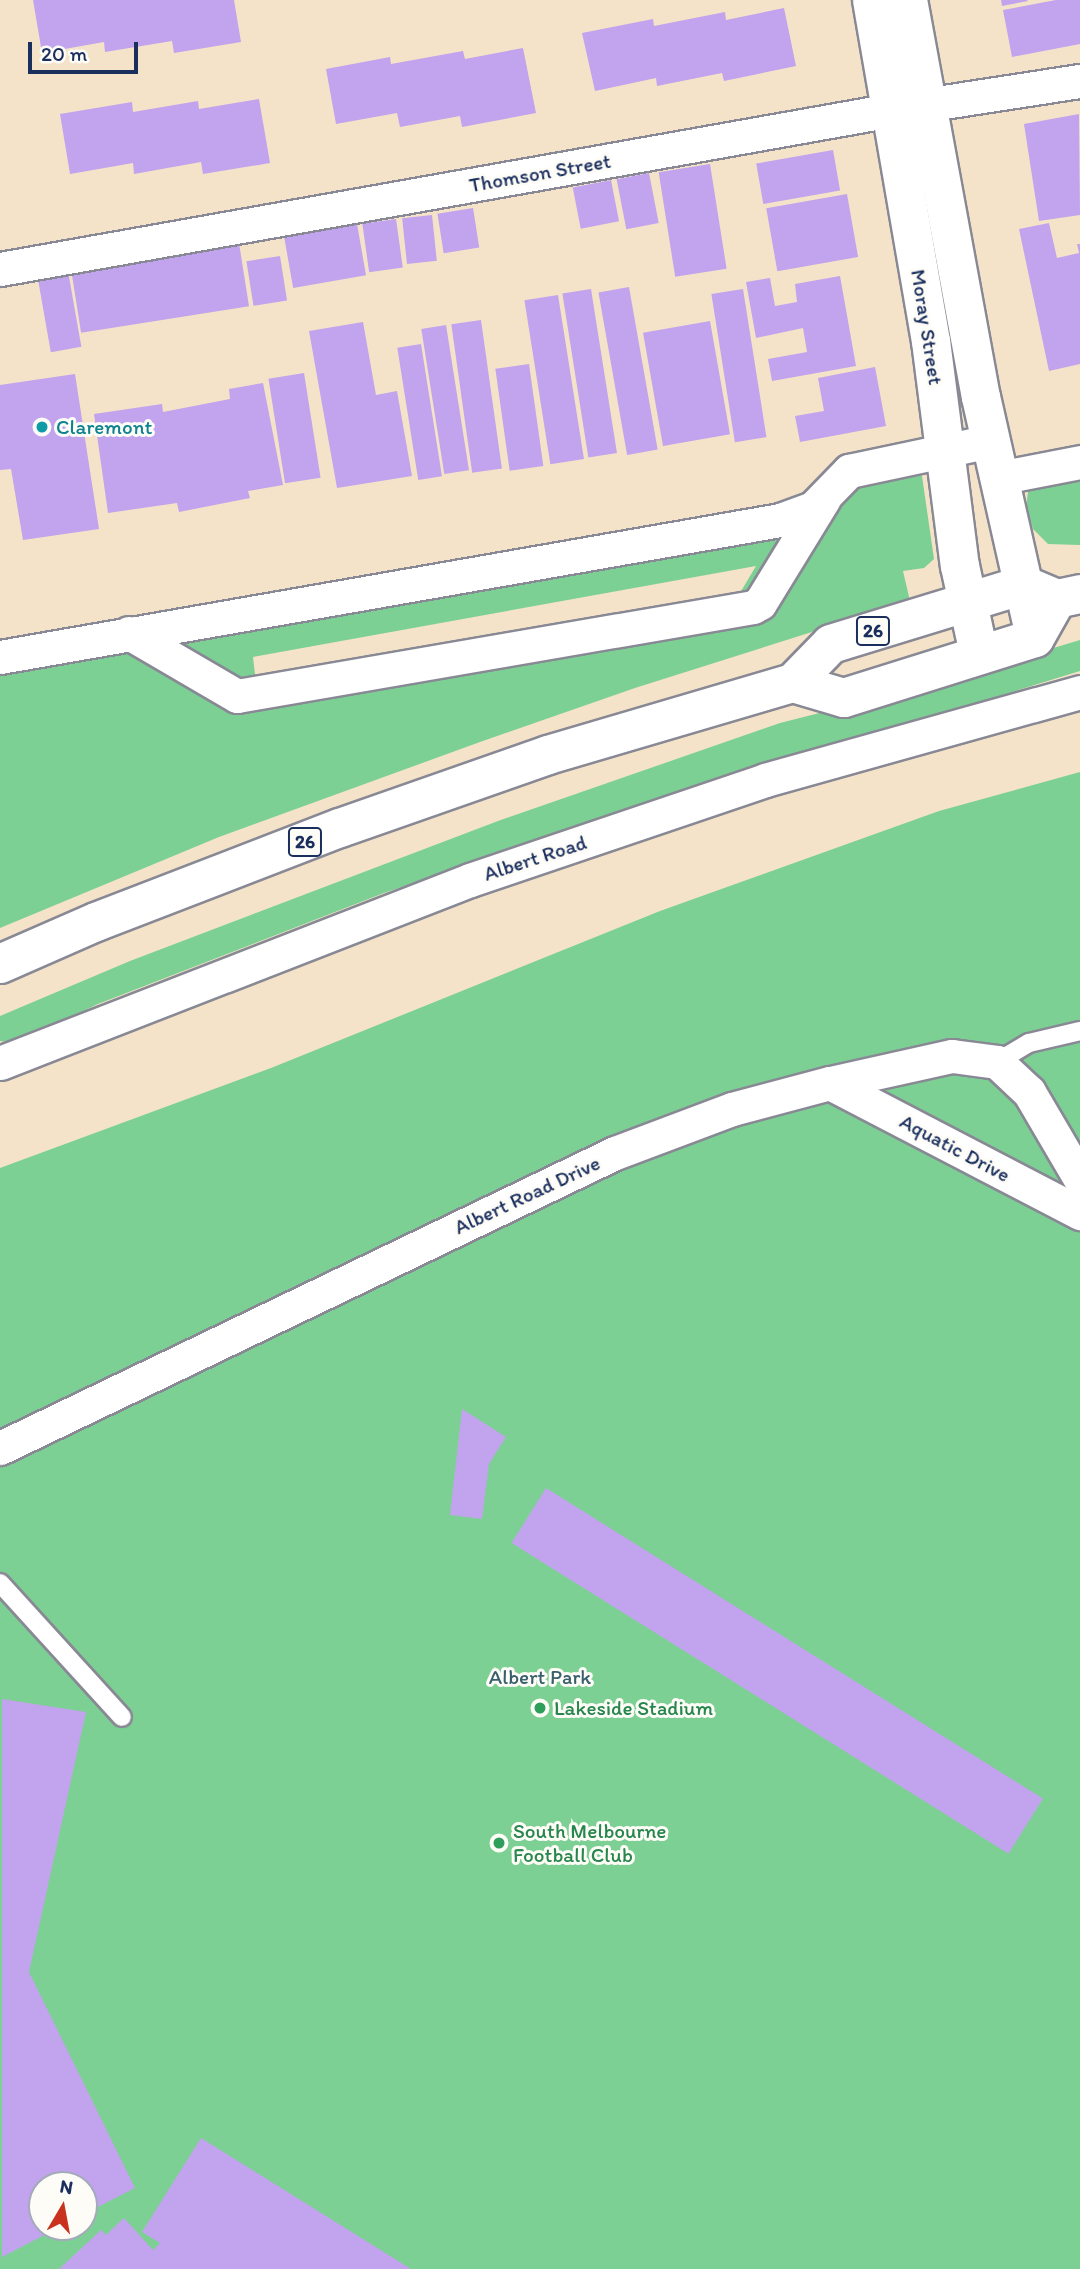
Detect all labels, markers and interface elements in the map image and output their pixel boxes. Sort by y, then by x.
scale bar [32,28,142,72]
text: 20 m [41,41,87,66]
street label: Thomson Street [467,148,613,198]
street label: Moray Street [905,268,949,386]
place label: Claremont [56,414,152,440]
marker: Claremont [34,419,50,435]
road number: 26 [856,616,890,646]
road number: 26 [288,827,322,858]
street label: Albert Road [480,830,590,886]
street label: Aquatic Drive [896,1108,1014,1188]
street label: Albert Road Drive [450,1150,604,1240]
park label: Albert Park [489,1664,591,1690]
place label: Lakeside Stadium [554,1695,714,1721]
marker: Lakeside Stadium [532,1700,548,1716]
place label: South Melbourne Football Club [513,1818,666,1868]
marker: South Melbourne Football Club [491,1835,507,1851]
north arrow [28,2171,98,2241]
text: N [58,2174,75,2199]

